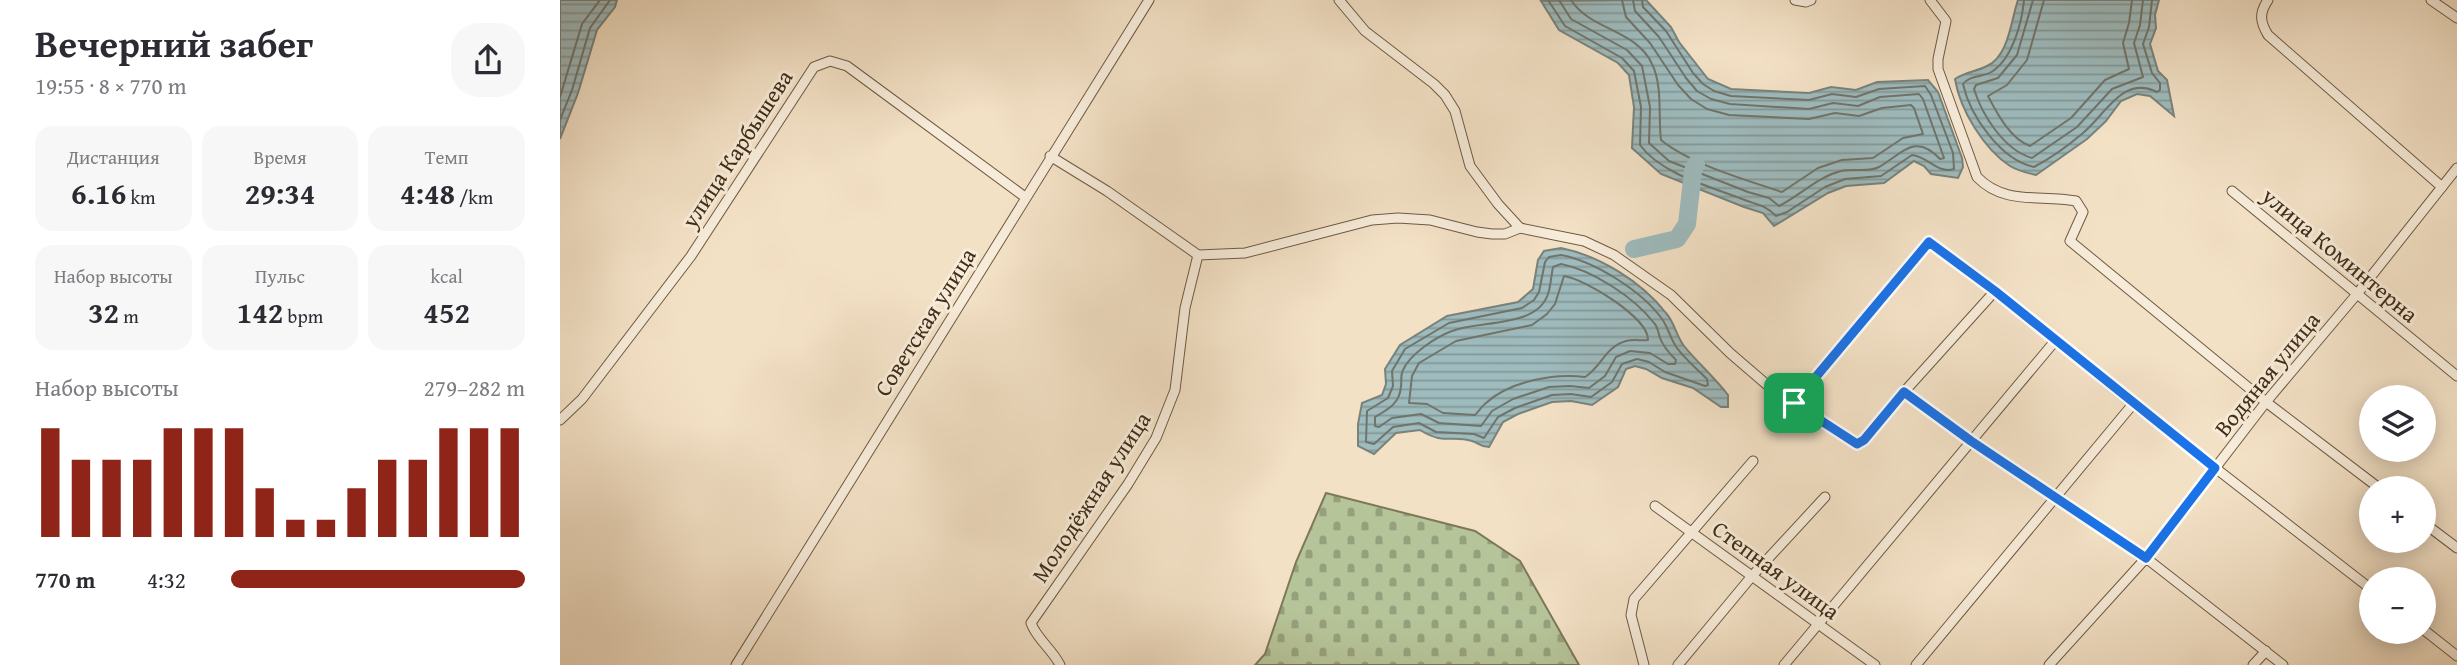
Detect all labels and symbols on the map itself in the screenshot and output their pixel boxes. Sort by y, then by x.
street label: улица Карбышева [672,63,800,235]
street label: улица Коминтерна [2254,179,2426,330]
street label: Советская улица [866,241,983,402]
street label: Водяная улица [2206,304,2327,443]
pin [1764,373,1824,433]
street label: Молодёжная улица [1023,405,1158,589]
street label: Степная улица [1706,512,1847,627]

